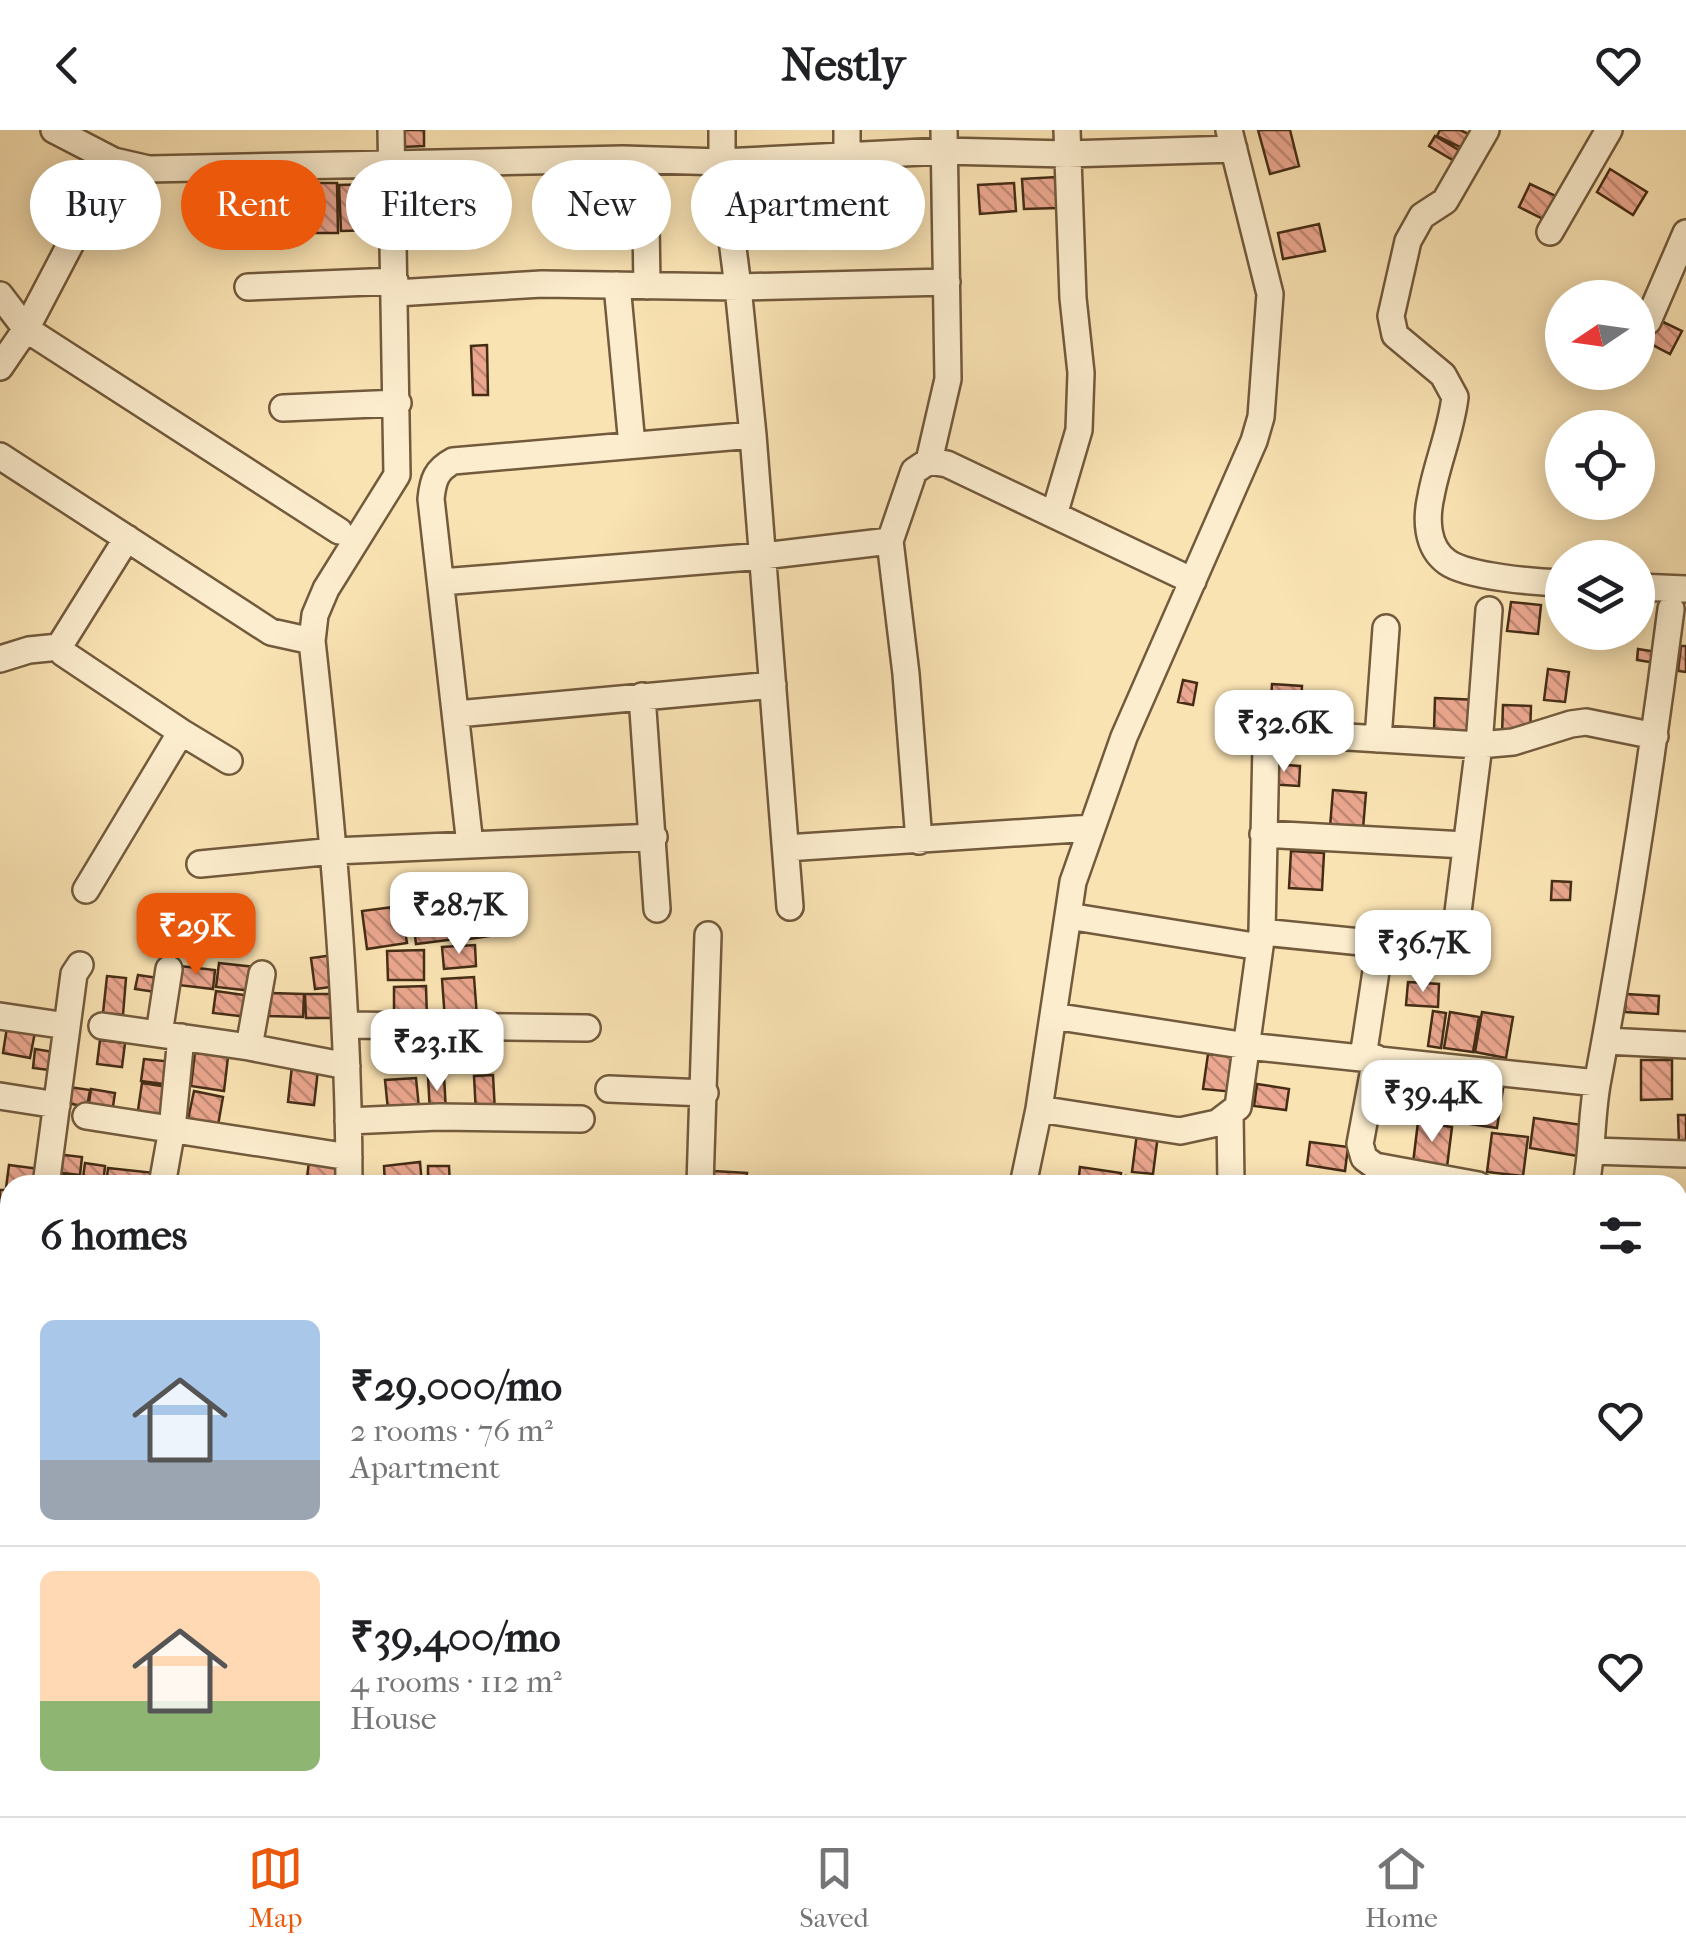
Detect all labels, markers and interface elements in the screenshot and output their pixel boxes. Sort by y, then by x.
icon: back [40,38,95,93]
icon: heart [1591,38,1646,93]
text: Nestly [781,39,905,92]
chip: Buy [30,160,161,250]
chip: Rent [181,160,326,250]
chip: Filters [346,160,512,250]
chip: New [532,160,671,250]
chip: Apartment [691,160,925,250]
north arrow [1545,280,1655,390]
map controls [1545,280,1655,650]
button: locate [1545,410,1655,520]
button: layers [1545,540,1655,650]
pin: ₹32.6K [1203,690,1365,775]
text: ₹32.6K [1237,704,1331,741]
pin: ₹28.7K [378,872,540,957]
text: ₹28.7K [412,886,506,923]
pin: ₹29K [137,893,255,978]
text: ₹29K [159,907,233,944]
pin: ₹36.7K [1342,910,1504,995]
text: ₹36.7K [1377,924,1469,961]
pin: ₹23.1K [356,1009,518,1094]
text: ₹23.1K [393,1023,481,1060]
pin: ₹39.4K [1351,1060,1513,1145]
text: ₹39.4K [1383,1074,1481,1111]
icon: filters [1593,1208,1648,1263]
text: 6 homes [40,1211,187,1260]
icon: home [120,1360,240,1480]
text: ₹29,000/mo [350,1362,562,1411]
icon: heart [1593,1393,1648,1448]
text: 2 rooms · 76 m² [350,1412,553,1449]
text: Apartment [350,1449,500,1486]
icon: home [120,1611,240,1731]
text: ₹39,400/mo [350,1613,561,1662]
icon: heart [1593,1644,1648,1699]
text: 4 rooms · 112 m² [350,1663,562,1700]
text: House [350,1700,437,1737]
tab: Map [248,1841,303,1934]
tab: Saved [799,1841,869,1934]
tab: Home [1365,1841,1438,1934]

